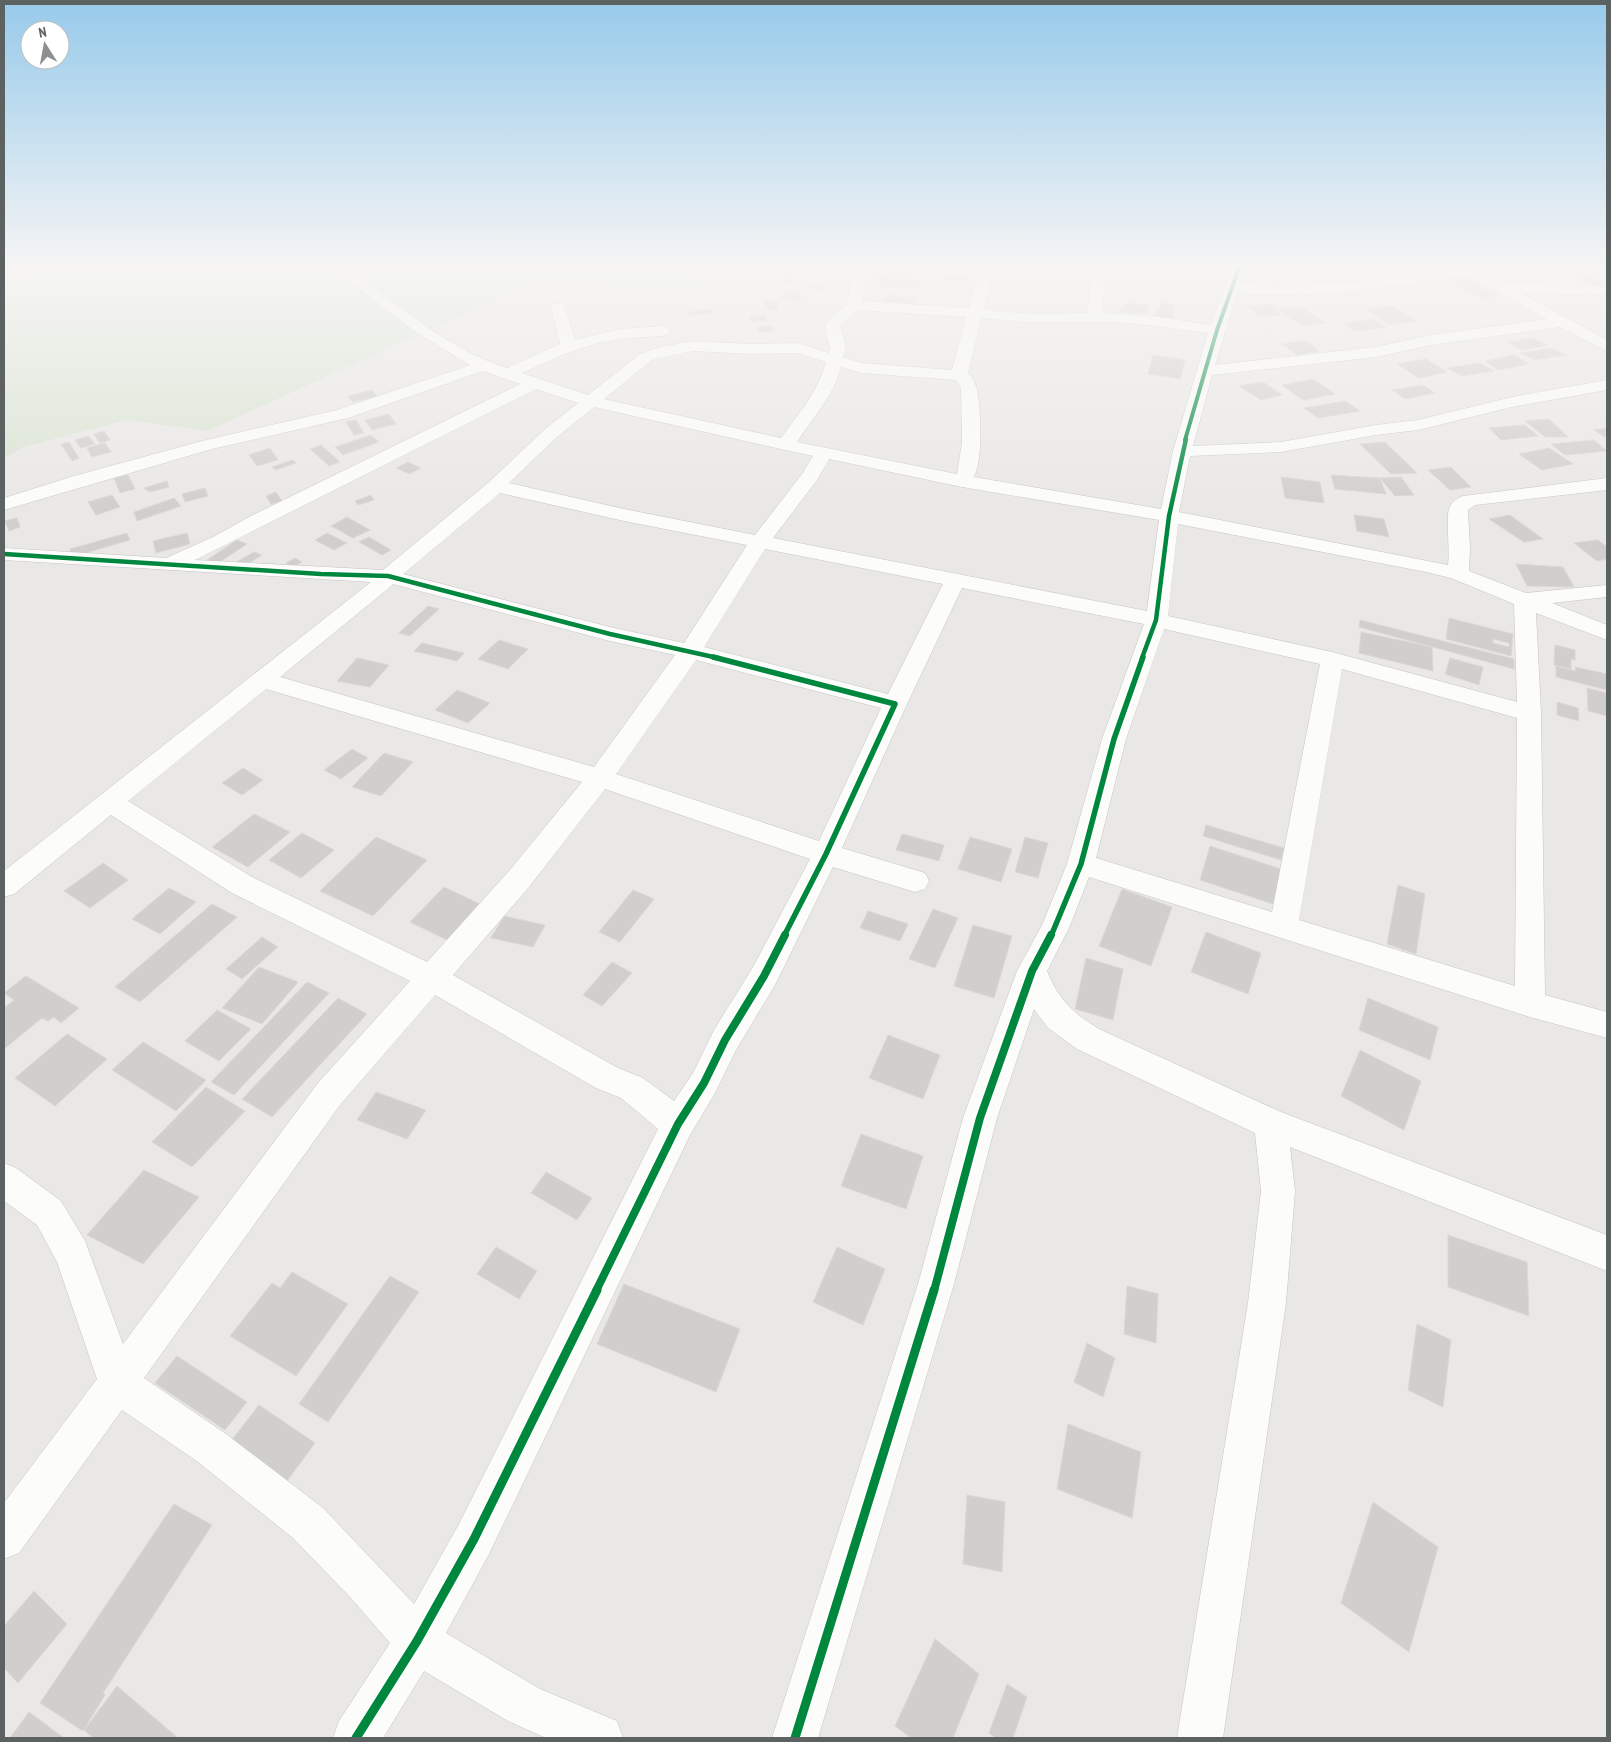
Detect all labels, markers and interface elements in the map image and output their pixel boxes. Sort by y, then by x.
north arrow [20,20,70,70]
text: N [37,23,48,42]

